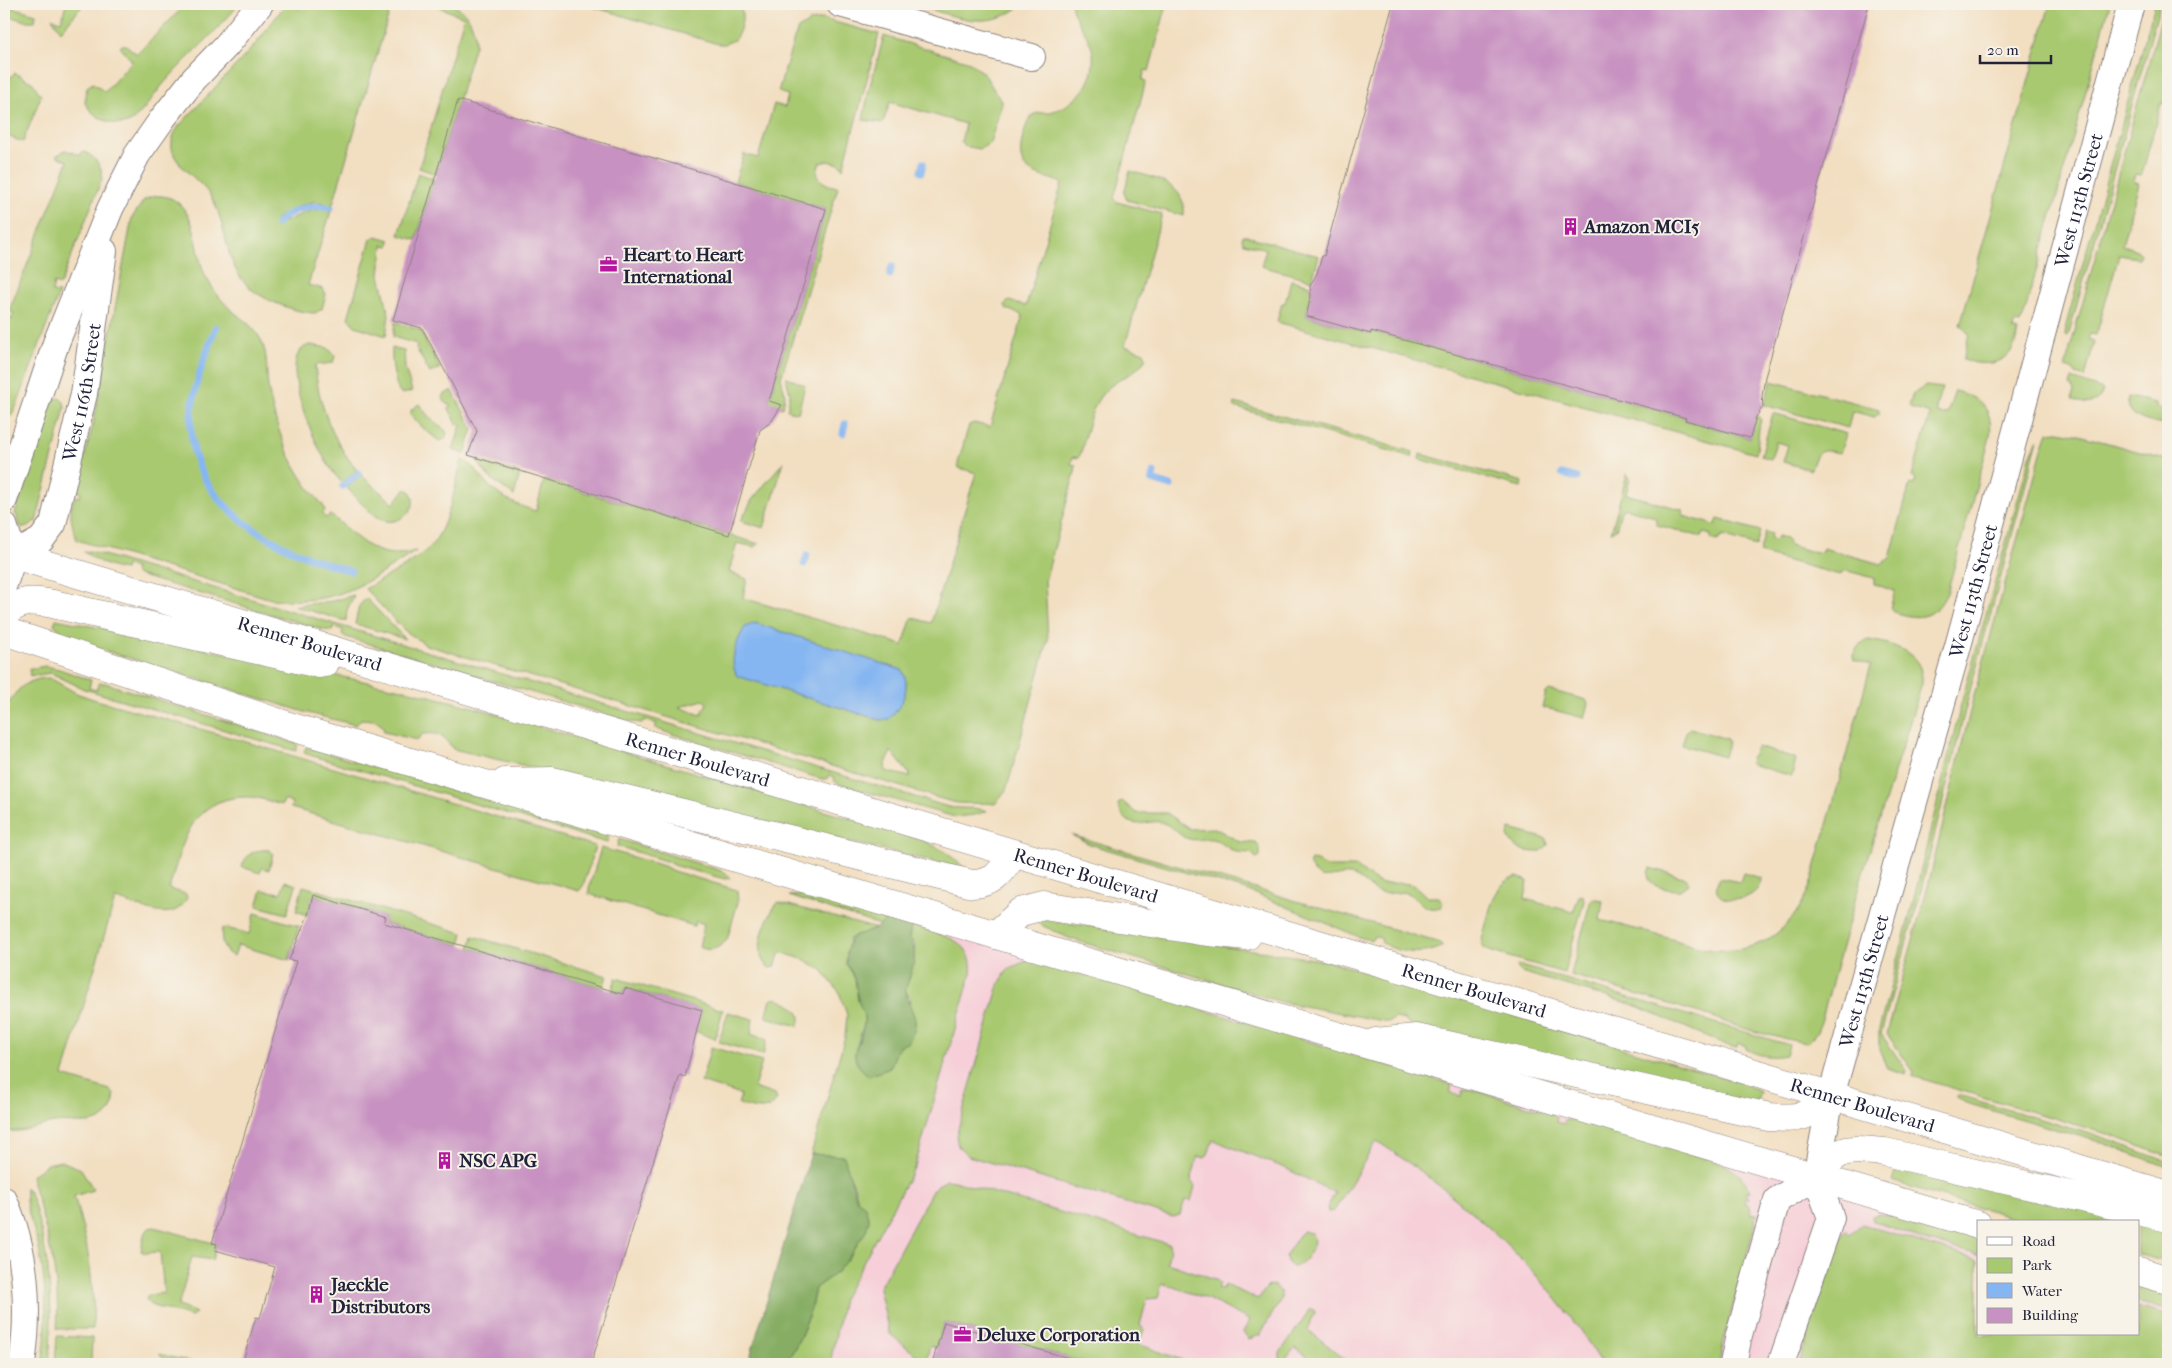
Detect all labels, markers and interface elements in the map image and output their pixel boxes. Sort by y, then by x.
scale bar [1980,32,2051,64]
text: 20 m [1987,41,2019,59]
street label: West 113th Street [2050,131,2108,270]
building icon: Amazon MCI5 [1560,216,1580,236]
place label: Amazon MCI5 [1583,216,1700,238]
place label: Heart to Heart International [623,244,744,288]
office icon: Heart to Heart International [599,255,619,275]
street label: West 116th Street [58,322,106,465]
street label: West 113th Street [1945,522,2002,662]
street label: Renner Boulevard [235,612,385,676]
street label: Renner Boulevard [623,728,773,792]
street label: Renner Boulevard [1011,844,1161,908]
street label: West 113th Street [1835,912,1894,1051]
street label: Renner Boulevard [1399,959,1549,1023]
street label: Renner Boulevard [1787,1074,1938,1138]
building icon: NSC APG [435,1150,455,1170]
place label: NSC APG [459,1150,538,1172]
legend [1977,1220,2140,1336]
text: Road [2022,1232,2056,1250]
text: Park [2022,1256,2052,1274]
place label: Jaeckle Distributors [329,1274,430,1318]
text: Water [2021,1282,2062,1300]
building icon: Jaeckle Distributors [307,1285,327,1305]
text: Building [2022,1306,2079,1324]
office icon: Deluxe Corporation [953,1324,973,1344]
place label: Deluxe Corporation [977,1324,1141,1346]

